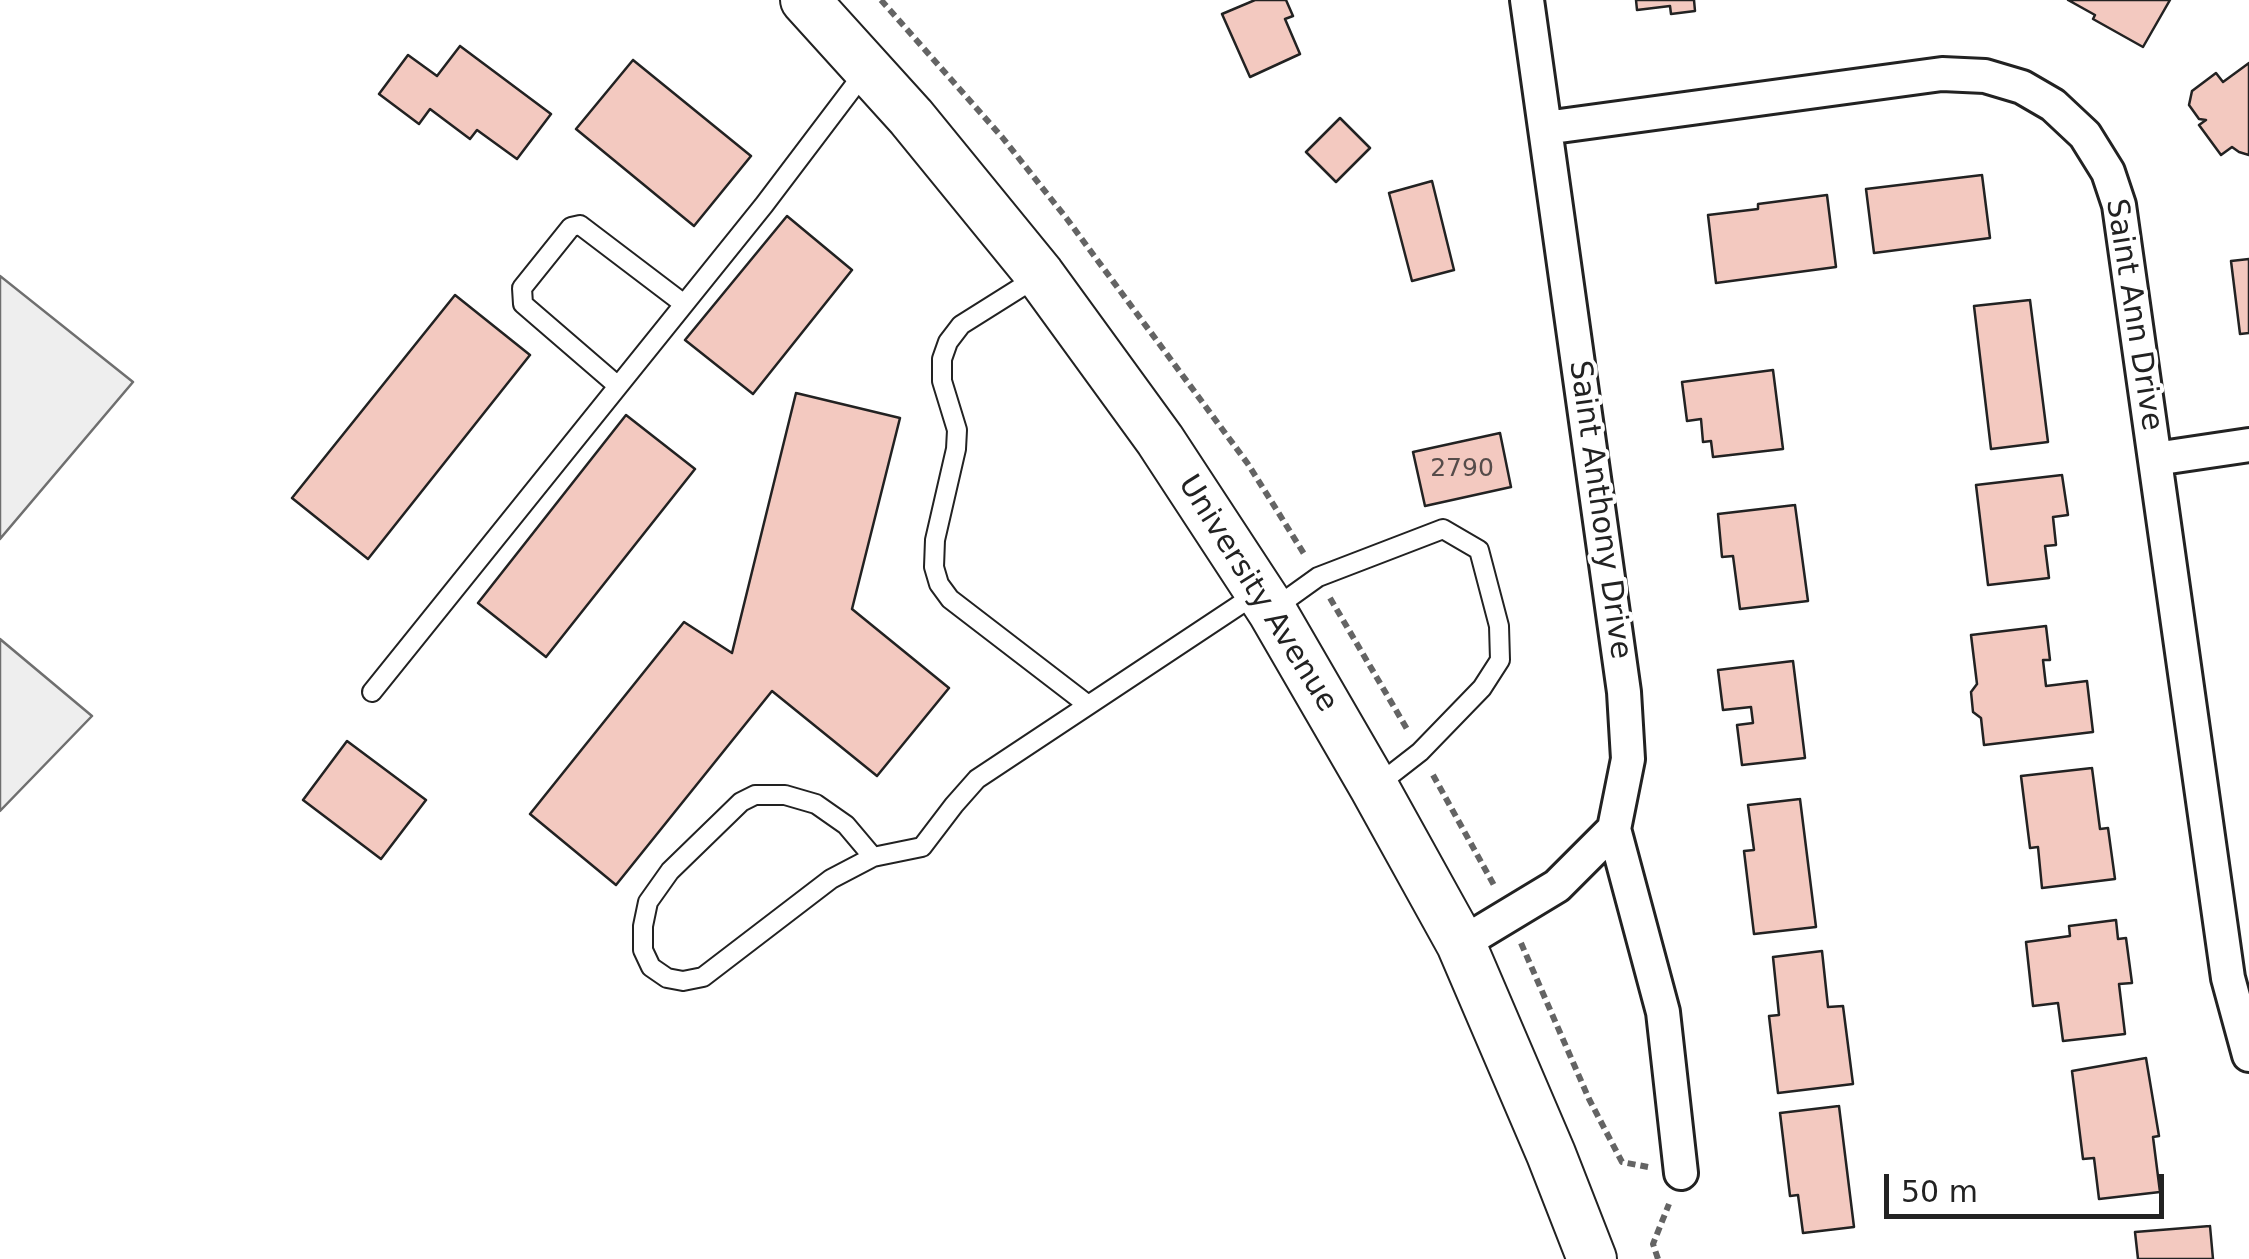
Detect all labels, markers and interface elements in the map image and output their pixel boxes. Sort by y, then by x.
street label: Saint Ann Drive [2097,197,2169,433]
street label: Saint Anthony Drive [1560,358,1638,662]
house number: 2790 [1430,454,1494,484]
street label: University Avenue [1170,469,1344,719]
scale bar [1889,1154,2169,1216]
text: 50 m [1901,1174,1978,1209]

